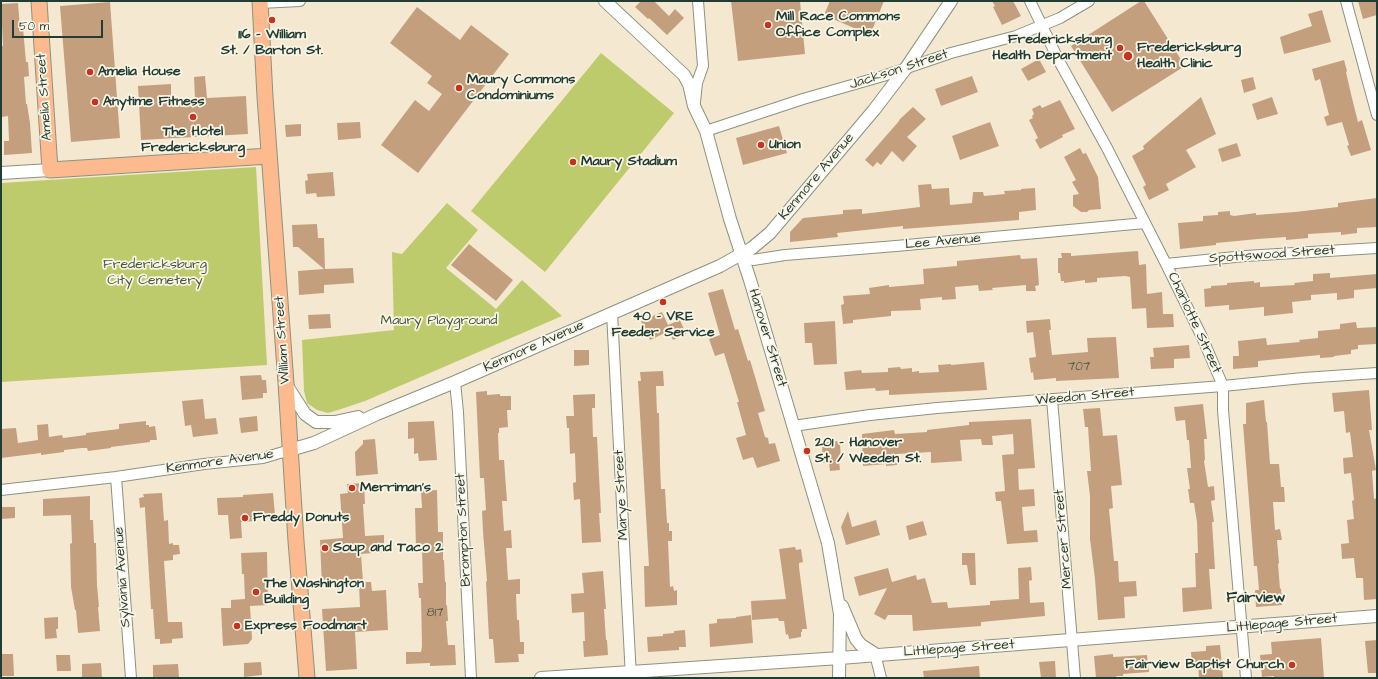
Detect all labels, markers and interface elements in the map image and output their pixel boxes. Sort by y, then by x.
place label: Mill Race Commons Office Complex [776,9,900,42]
scale bar [14,12,105,38]
marker: 116 - William St. / Barton St. [267,15,277,25]
text: 50 m [19,18,49,35]
marker: Mill Race Commons Office Complex [763,20,773,30]
place label: 116 - William St. / Barton St. [221,27,323,60]
place label: Fredericksburg Health Department [992,32,1112,64]
place label: Fredericksburg Health Clinic [1137,40,1241,72]
marker: Fredericksburg Health Department [1115,43,1125,53]
street label: Jackson Street [848,46,950,94]
marker: Fredericksburg Health Clinic [1122,50,1134,62]
street label: Amelia Street [34,53,56,141]
place label: Amelia House [98,64,181,80]
marker: Amelia House [85,67,95,77]
place label: Maury Commons Condominiums [467,72,575,104]
marker: Maury Commons Condominiums [454,83,464,93]
place label: Anytime Fitness [103,94,205,110]
marker: Anytime Fitness [90,97,100,107]
marker: The Hotel Fredericksburg [188,112,198,122]
place label: The Hotel Fredericksburg [141,124,245,156]
street label: Kenmore Avenue [776,130,858,224]
place label: Union [769,137,801,153]
marker: Union [756,140,766,150]
place label: Maury Stadium [581,154,677,170]
marker: Maury Stadium [568,157,578,167]
street label: Lee Avenue [904,230,982,254]
street label: Spottswood Street [1209,242,1335,268]
park label: Fredericksburg City Cemetery [103,257,207,290]
street label: Charlotte Street [1163,270,1225,376]
street label: Hanover Street [744,287,790,389]
street label: William Street [272,295,294,385]
marker: 40 - VRE Feeder Service [658,297,668,307]
place label: 40 - VRE Feeder Service [611,309,715,342]
park label: Maury Playground [381,313,497,329]
street label: Kenmore Avenue [481,317,587,377]
house number: 707 [1068,360,1090,374]
street label: Weedon Street [1035,384,1135,410]
place label: 201 - Hanover St. / Weeden St. [815,435,922,468]
street label: Kenmore Avenue [165,446,275,478]
marker: 201 - Hanover St. / Weeden St. [802,446,812,456]
street label: Marye Street [611,449,633,541]
street label: Brompton Street [453,473,475,587]
place label: Merriman's [360,480,431,496]
marker: Merriman's [347,483,357,493]
street label: Mercer Street [1051,489,1077,589]
place label: Freddy Donuts [253,510,349,526]
marker: Freddy Donuts [240,513,250,523]
street label: Sylvania Avenue [111,526,135,628]
place label: Soup and Taco 2 [333,540,443,556]
marker: Soup and Taco 2 [320,543,330,553]
place label: The Washington Building [264,576,364,608]
marker: The Washington Building [251,587,261,597]
district label: Fairview [1227,590,1285,608]
house number: 817 [427,606,443,620]
street label: Littlepage Street [1226,611,1338,637]
place label: Express Foodmart [245,618,367,634]
marker: Express Foodmart [232,621,242,631]
street label: Littlepage Street [903,637,1015,661]
place label: Fairview Baptist Church [1125,657,1284,673]
marker: Fairview Baptist Church [1287,660,1297,670]

